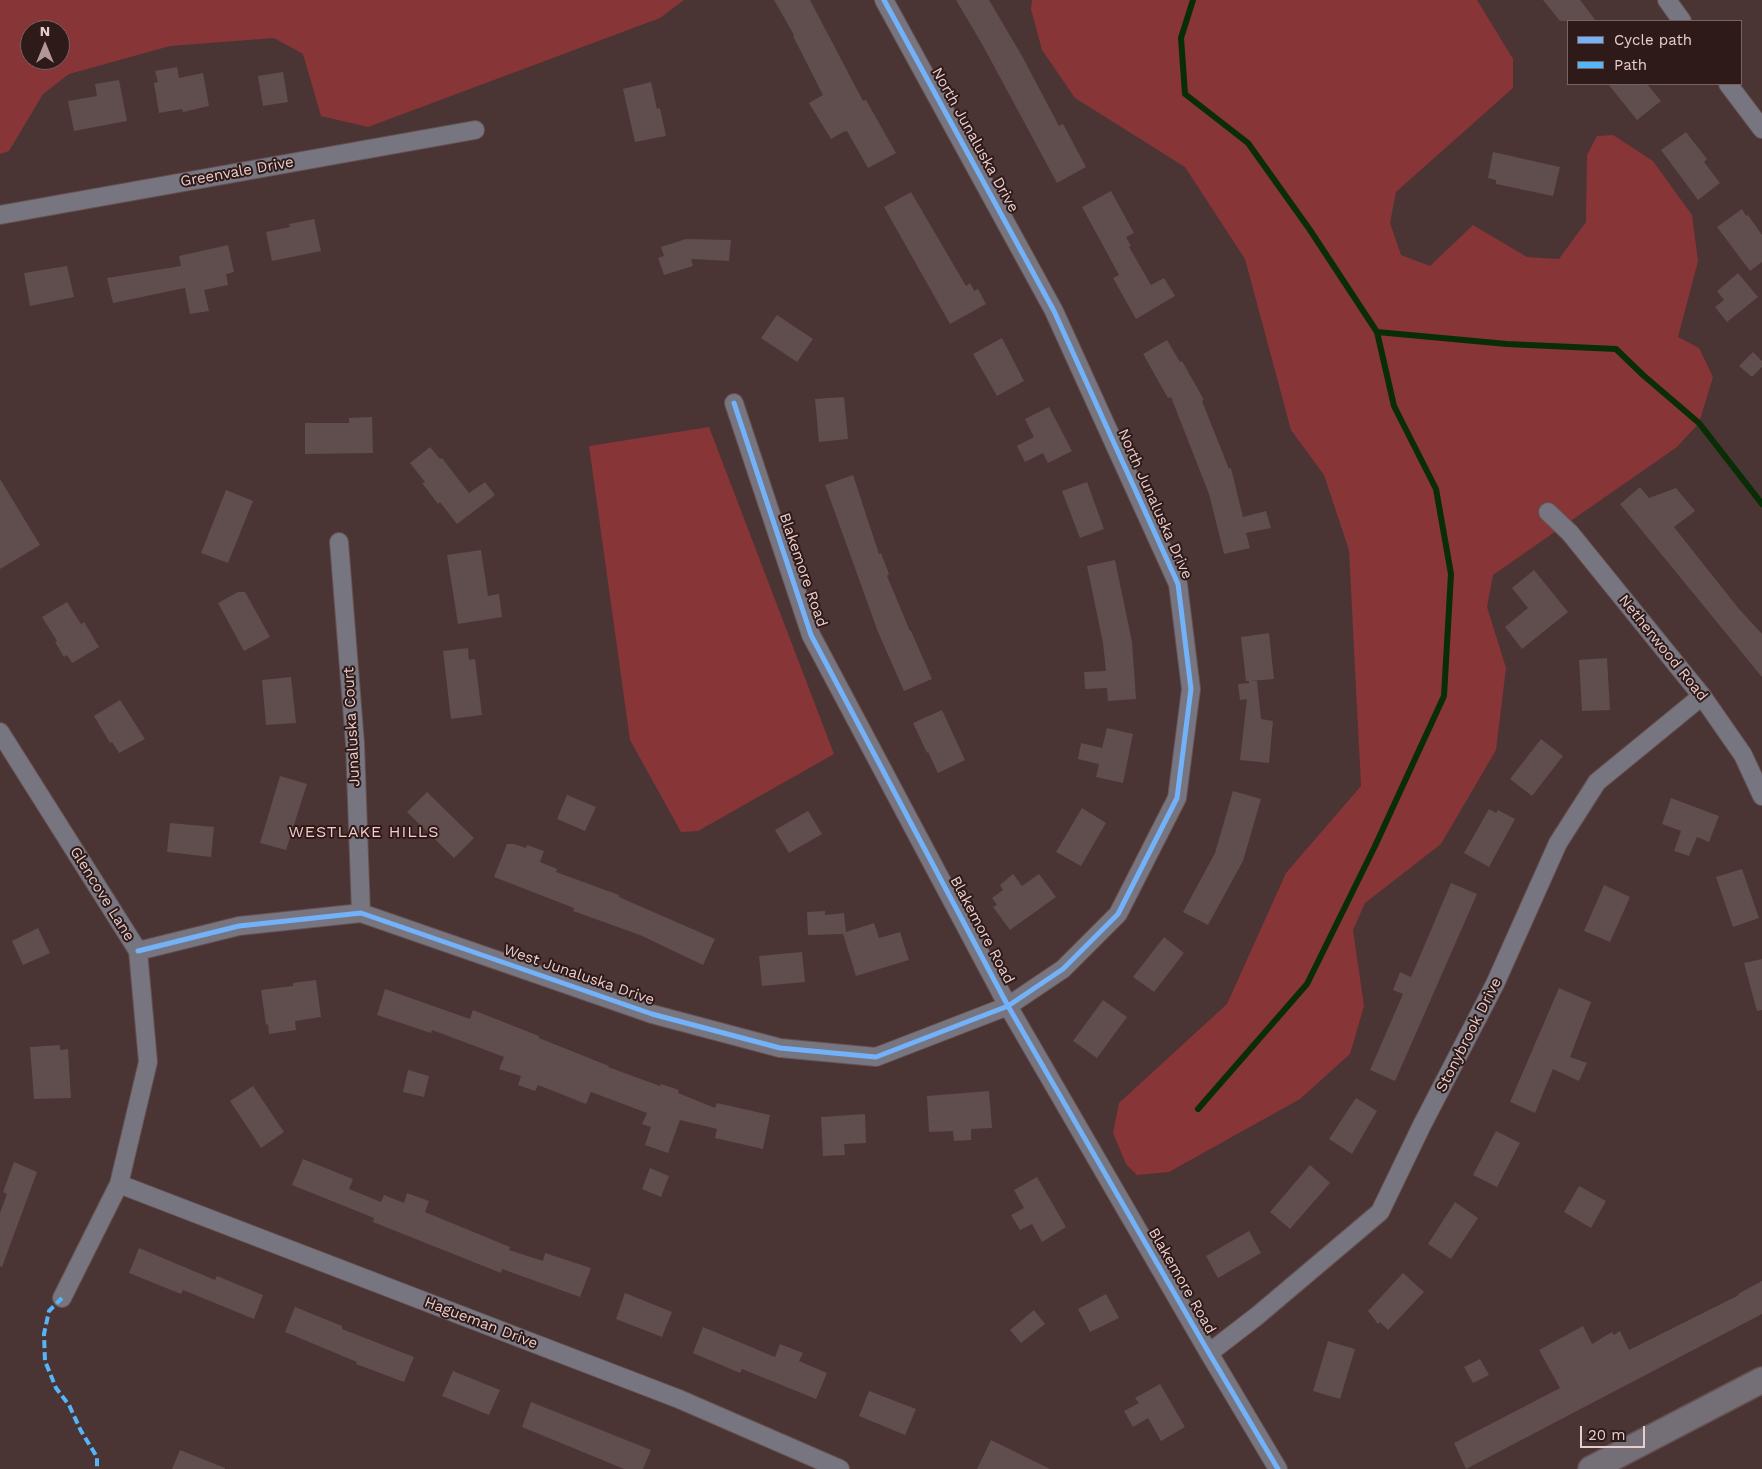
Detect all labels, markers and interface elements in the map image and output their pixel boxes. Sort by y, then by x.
north arrow [20,20,70,70]
legend [1567,20,1742,85]
text: N [40,23,50,39]
text: Cycle path [1614,31,1692,49]
text: Path [1614,56,1647,74]
street label: North Junaluska Drive [928,65,1022,215]
street label: Greenvale Drive [179,153,295,191]
street label: North Junaluska Drive [1114,426,1196,582]
street label: Blakemore Road [775,511,831,629]
street label: Netherwood Road [1615,591,1711,705]
street label: Junaluska Court [340,667,364,787]
district label: WESTLAKE HILLS [287,822,441,842]
street label: Glencove Lane [66,844,138,944]
street label: Blakemore Road [946,873,1018,987]
street label: West Junaluska Drive [501,941,657,1009]
street label: Stonybrook Drive [1432,975,1506,1095]
street label: Blakemore Road [1144,1225,1220,1337]
street label: Hagueman Drive [422,1293,540,1353]
scale bar [1582,1416,1647,1448]
text: 20 m [1588,1426,1626,1444]

